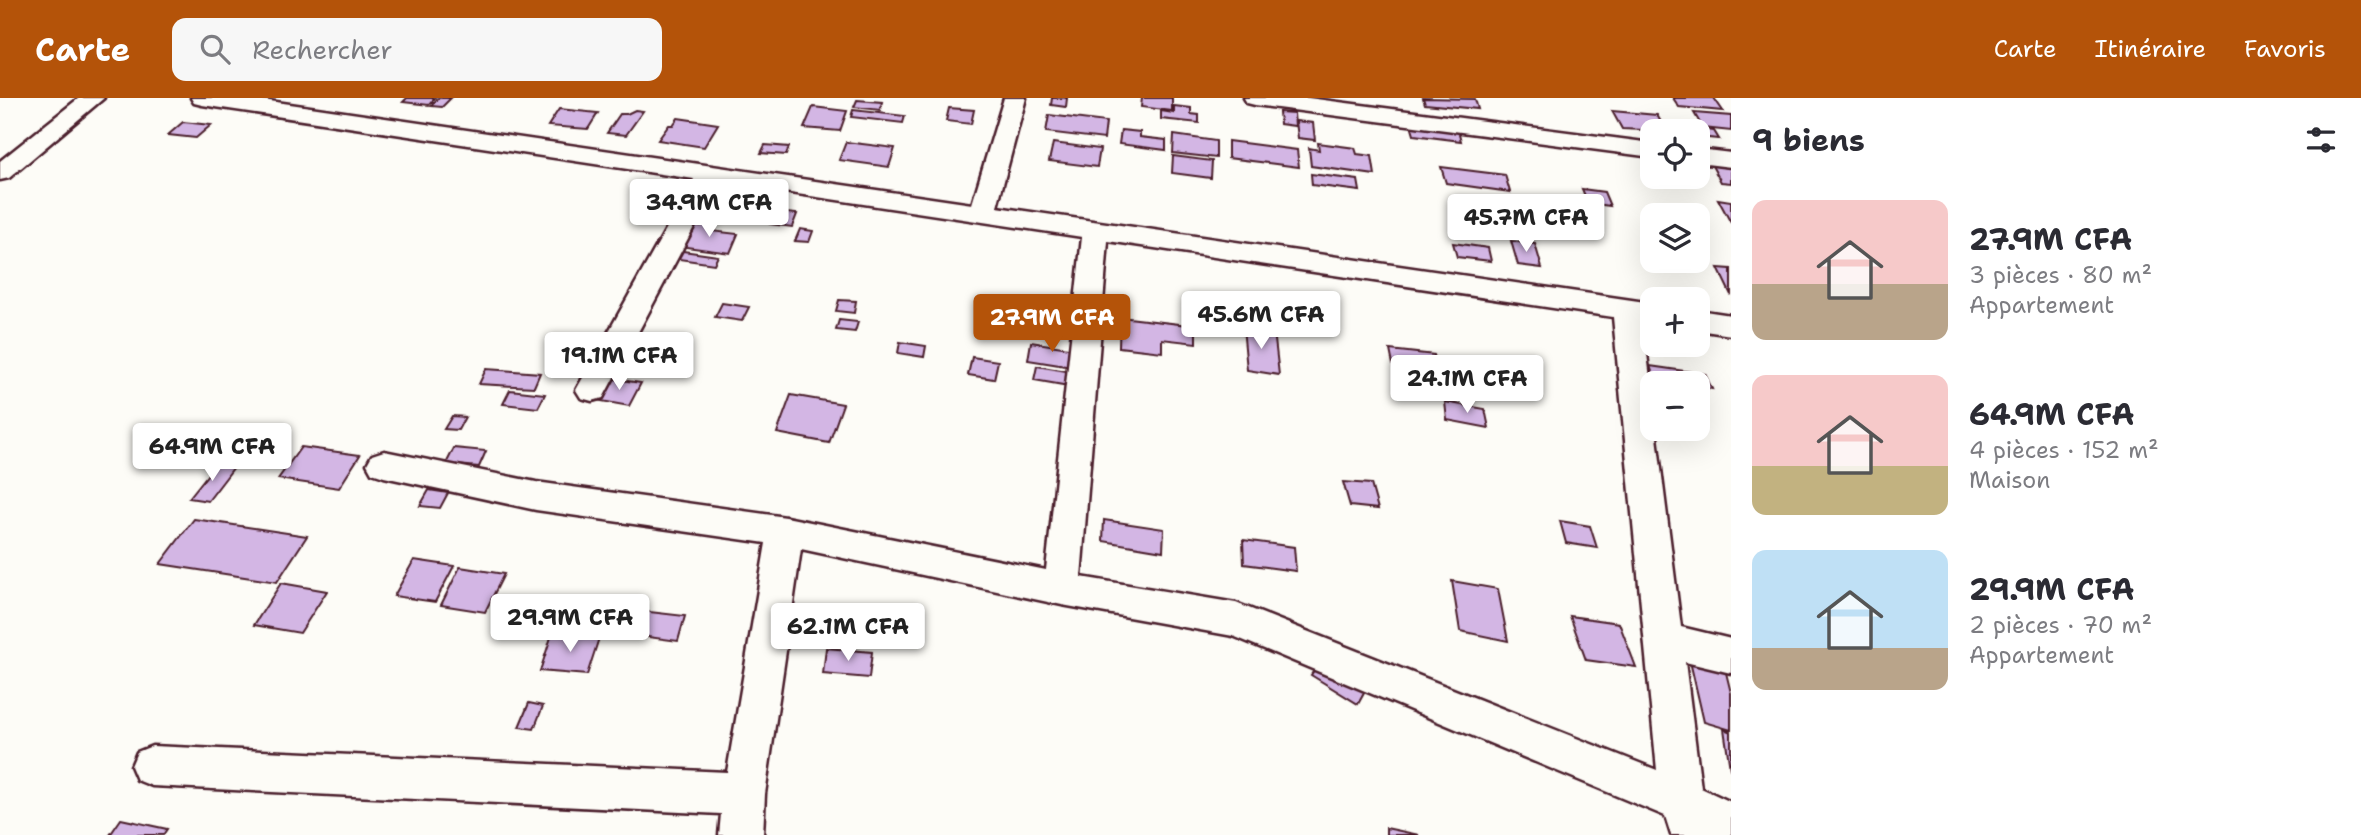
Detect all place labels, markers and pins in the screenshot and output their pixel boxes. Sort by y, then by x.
pin: 34.9M CFA [629,180,789,239]
pin: 45.7M CFA [1446,194,1606,254]
pin: 45.6M CFA [1181,292,1341,351]
pin: 27.9M CFA [972,294,1132,354]
pin: 19.1M CFA [539,332,699,392]
pin: 24.1M CFA [1387,356,1547,415]
pin: 64.9M CFA [132,424,292,483]
pin: 29.9M CFA [490,594,650,654]
pin: 62.1M CFA [768,603,928,663]

